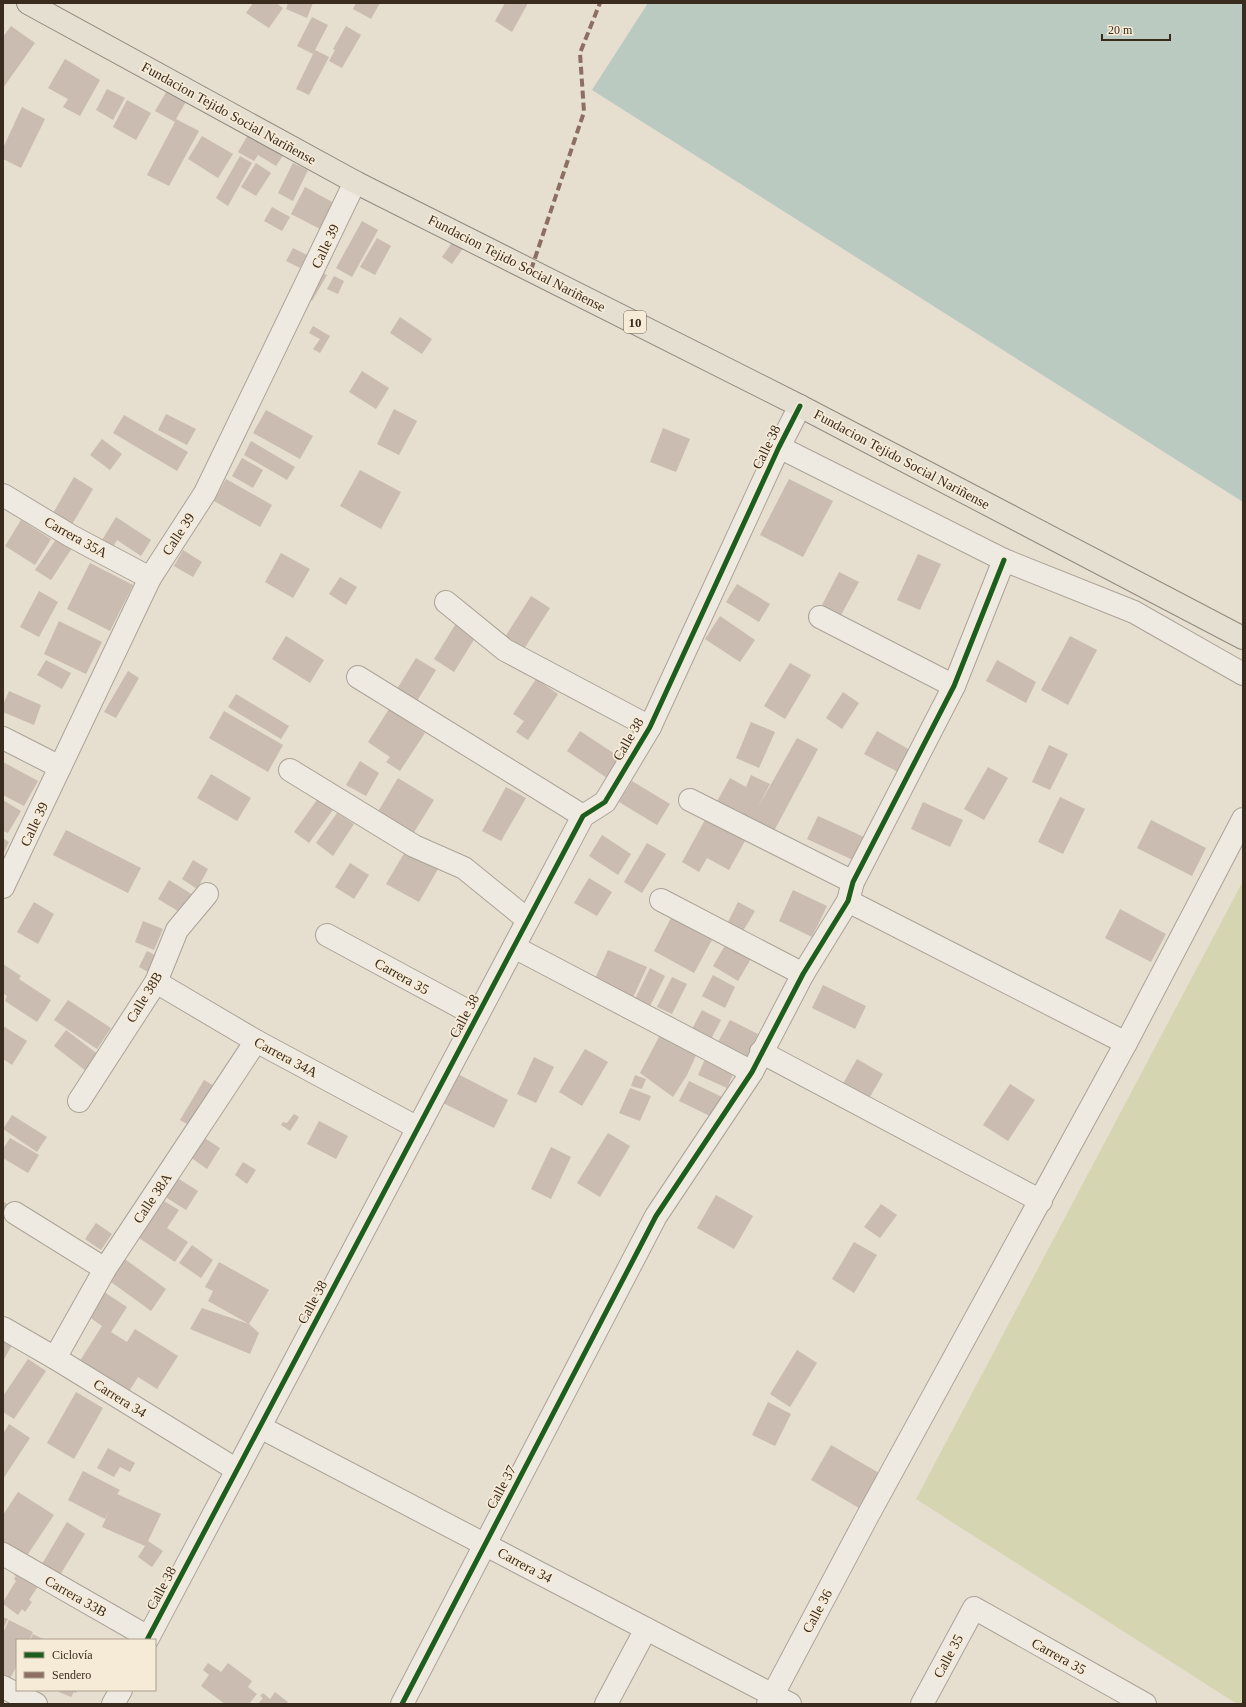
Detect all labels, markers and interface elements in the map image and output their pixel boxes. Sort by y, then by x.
scale bar [1102,16,1170,42]
text: 20 m [1108,23,1133,37]
street label: Fundacion Tejido Social Nariñense [139,59,318,168]
street label: Fundacion Tejido Social Nariñense [426,212,608,315]
street label: Calle 39 [309,222,342,271]
road number: 10 [624,311,646,333]
street label: Fundacion Tejido Social Nariñense [811,407,992,512]
street label: Calle 38 [749,423,784,472]
street label: Calle 39 [159,510,198,558]
street label: Carrera 35A [42,514,111,561]
street label: Calle 38 [610,715,647,763]
street label: Calle 39 [18,800,51,849]
street label: Carrera 35 [372,955,431,997]
street label: Calle 38B [123,969,165,1025]
street label: Calle 38 [447,992,482,1041]
street label: Carrera 34A [252,1034,321,1081]
street label: Calle 38A [130,1170,175,1226]
street label: Calle 38 [295,1278,330,1327]
street label: Carrera 34 [91,1376,149,1421]
street label: Calle 37 [484,1463,519,1512]
street label: Carrera 34 [495,1545,555,1586]
street label: Calle 38 [144,1564,179,1613]
street label: Carrera 33B [42,1573,109,1620]
street label: Calle 36 [800,1587,835,1636]
street label: Calle 35 [931,1632,966,1681]
street label: Carrera 35 [1029,1635,1088,1677]
legend [16,1639,156,1691]
text: Ciclovía [52,1648,93,1662]
text: Sendero [52,1668,91,1682]

